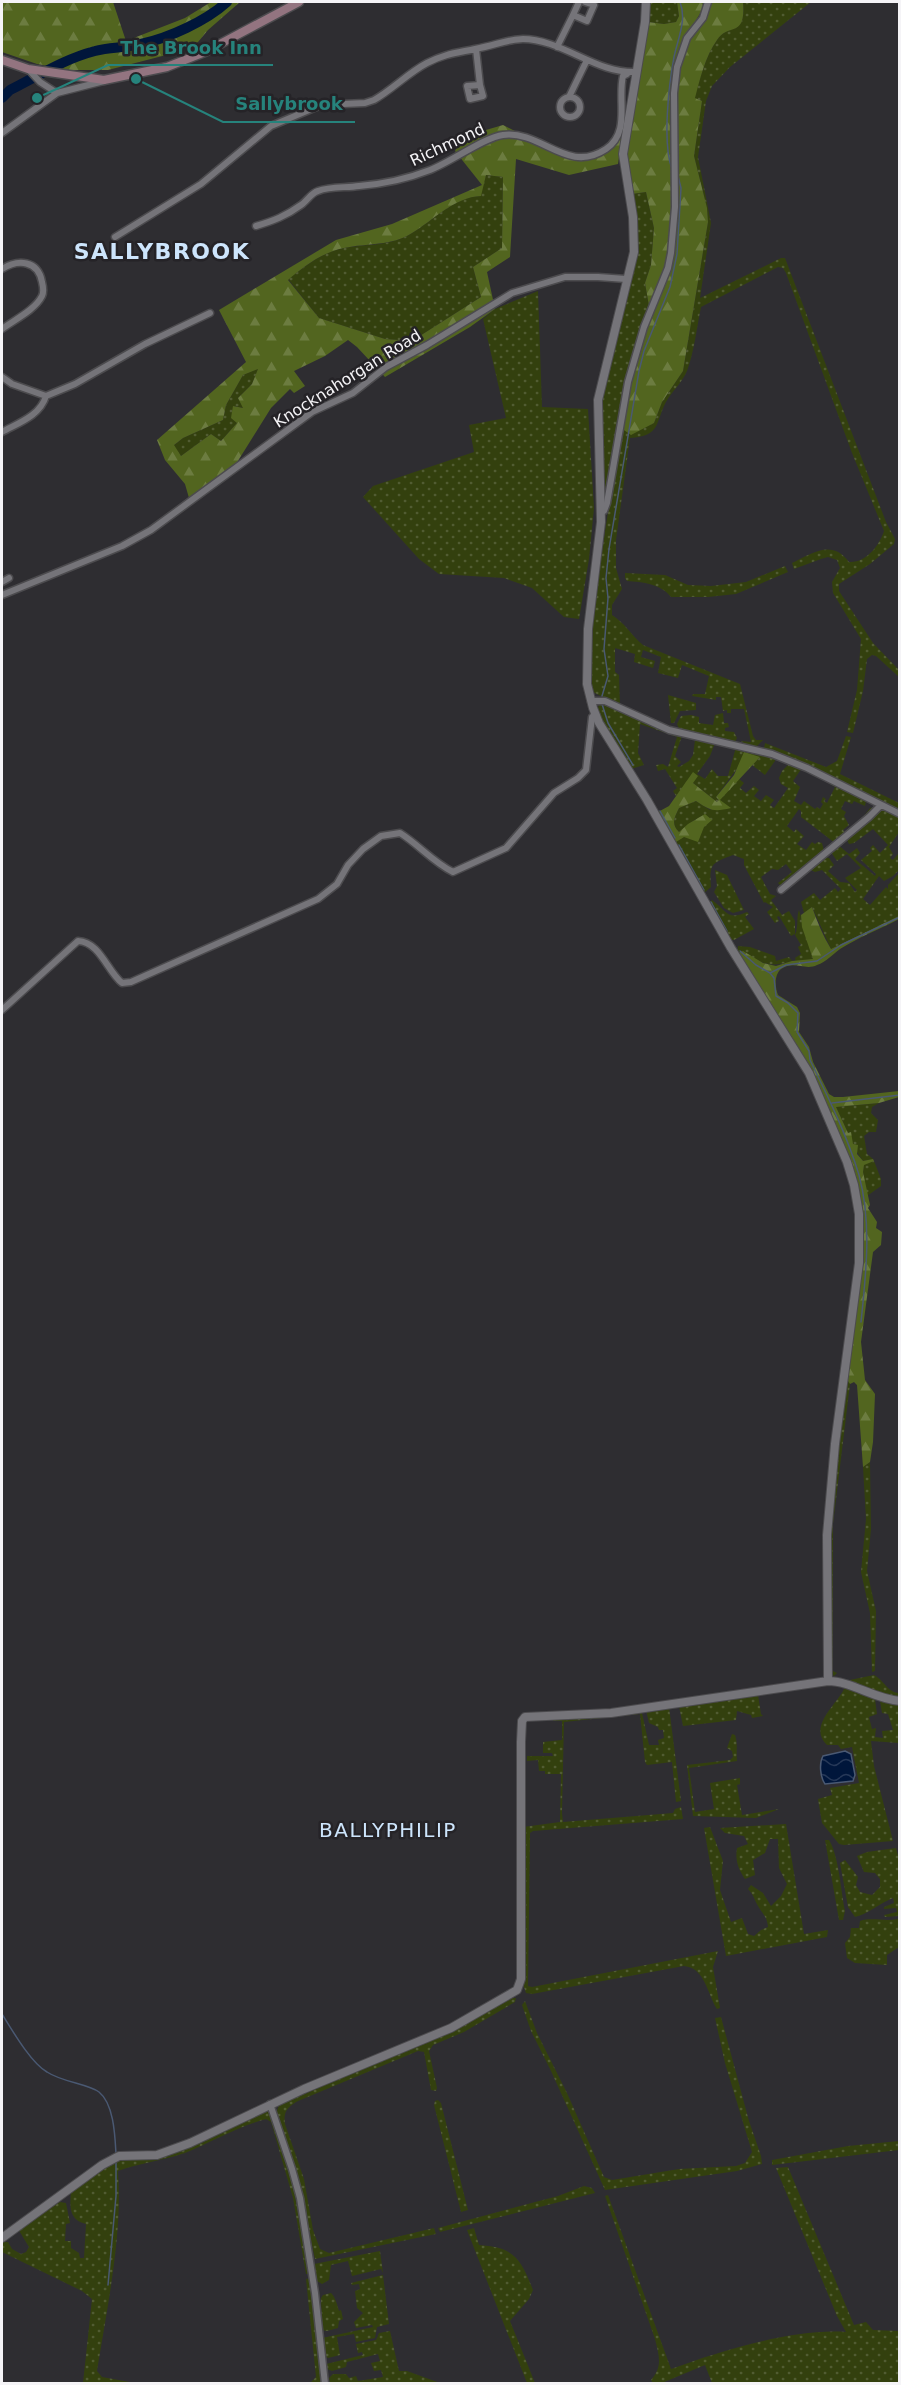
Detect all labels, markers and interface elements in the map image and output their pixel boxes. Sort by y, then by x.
callout: The Brook Inn [108,29,273,65]
text: The Brook Inn [120,37,262,58]
callout: Sallybrook [223,86,355,122]
text: Sallybrook [235,93,344,114]
street label: Richmond [407,119,488,170]
district label: SALLYBROOK [74,239,250,264]
street label: Knocknahorgan Road [270,325,424,432]
district label: BALLYPHILIP [319,1818,457,1842]

